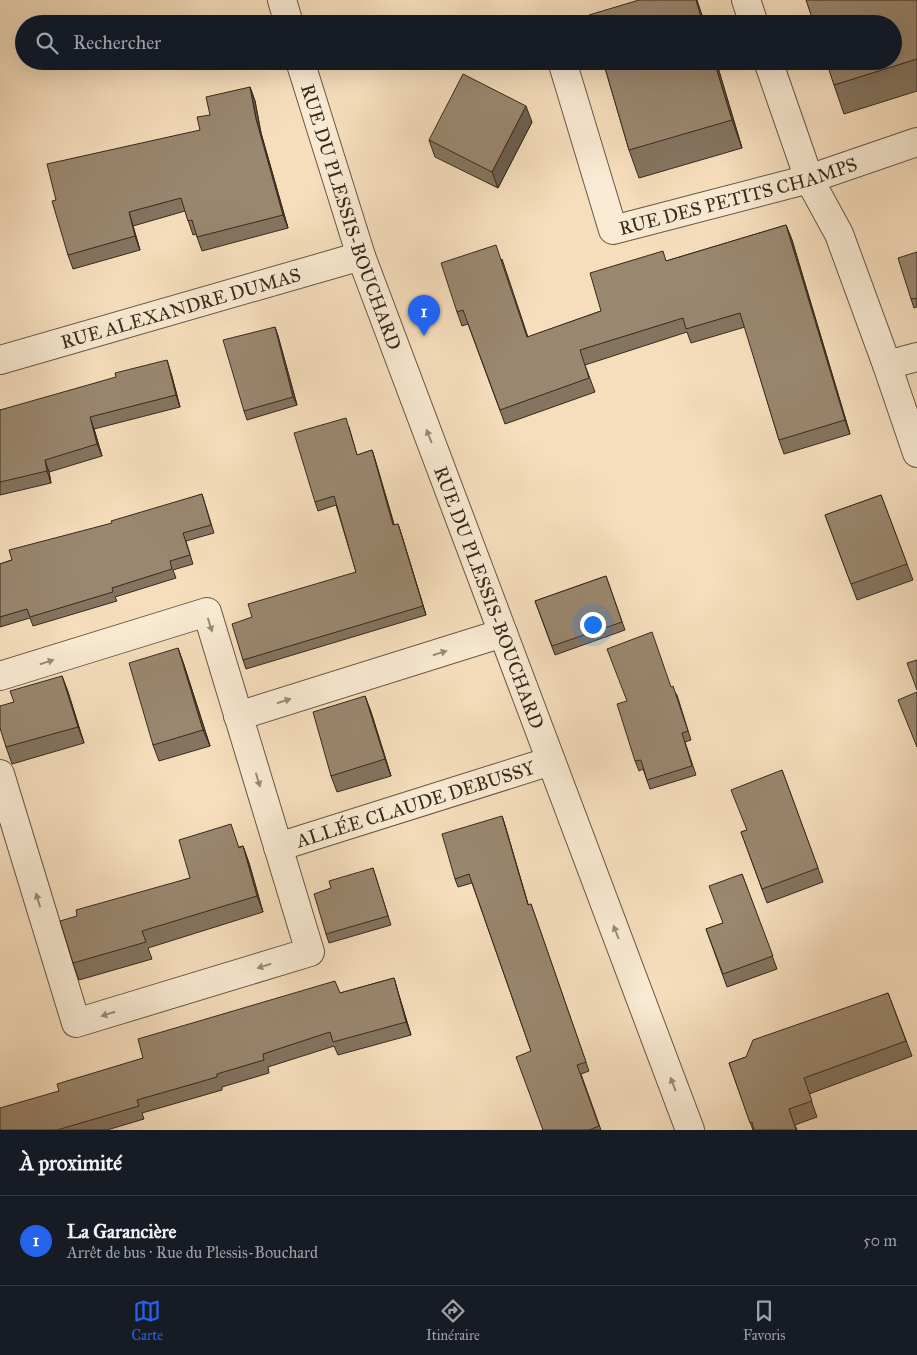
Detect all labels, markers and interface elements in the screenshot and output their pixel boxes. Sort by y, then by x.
search box [15,15,902,70]
icon: search [33,29,61,57]
text: Rechercher [73,31,161,54]
street label: RUE DU PLESSIS-BOUCHARD [296,81,406,353]
street label: RUE DES PETITS CHAMPS [616,152,860,240]
street label: RUE ALEXANDRE DUMAS [58,263,303,354]
pin: 1 [408,295,440,336]
one-way arrow [425,428,433,443]
street label: RUE DU PLESSIS-BOUCHARD [429,463,549,732]
your location [580,612,606,638]
one-way arrow [207,617,215,632]
one-way arrow [432,648,447,656]
one-way arrow [39,657,54,665]
one-way arrow [277,697,292,705]
street label: ALLÉE CLAUDE DEBUSSY [292,756,539,853]
one-way arrow [254,773,262,788]
one-way arrow [34,893,42,908]
one-way arrow [611,925,619,940]
one-way arrow [256,963,271,971]
one-way arrow [101,1010,116,1018]
one-way arrow [669,1077,676,1092]
text: À proximité [20,1150,122,1176]
text: La Garancière [67,1220,176,1243]
text: 1 [33,1231,39,1250]
text: 50 m [863,1231,897,1250]
text: Arrêt de bus · Rue du Plessis-Bouchard [67,1243,318,1262]
tab: Carte [132,1297,163,1344]
tab: Itinéraire [426,1297,480,1344]
tab: Favoris [743,1297,785,1344]

